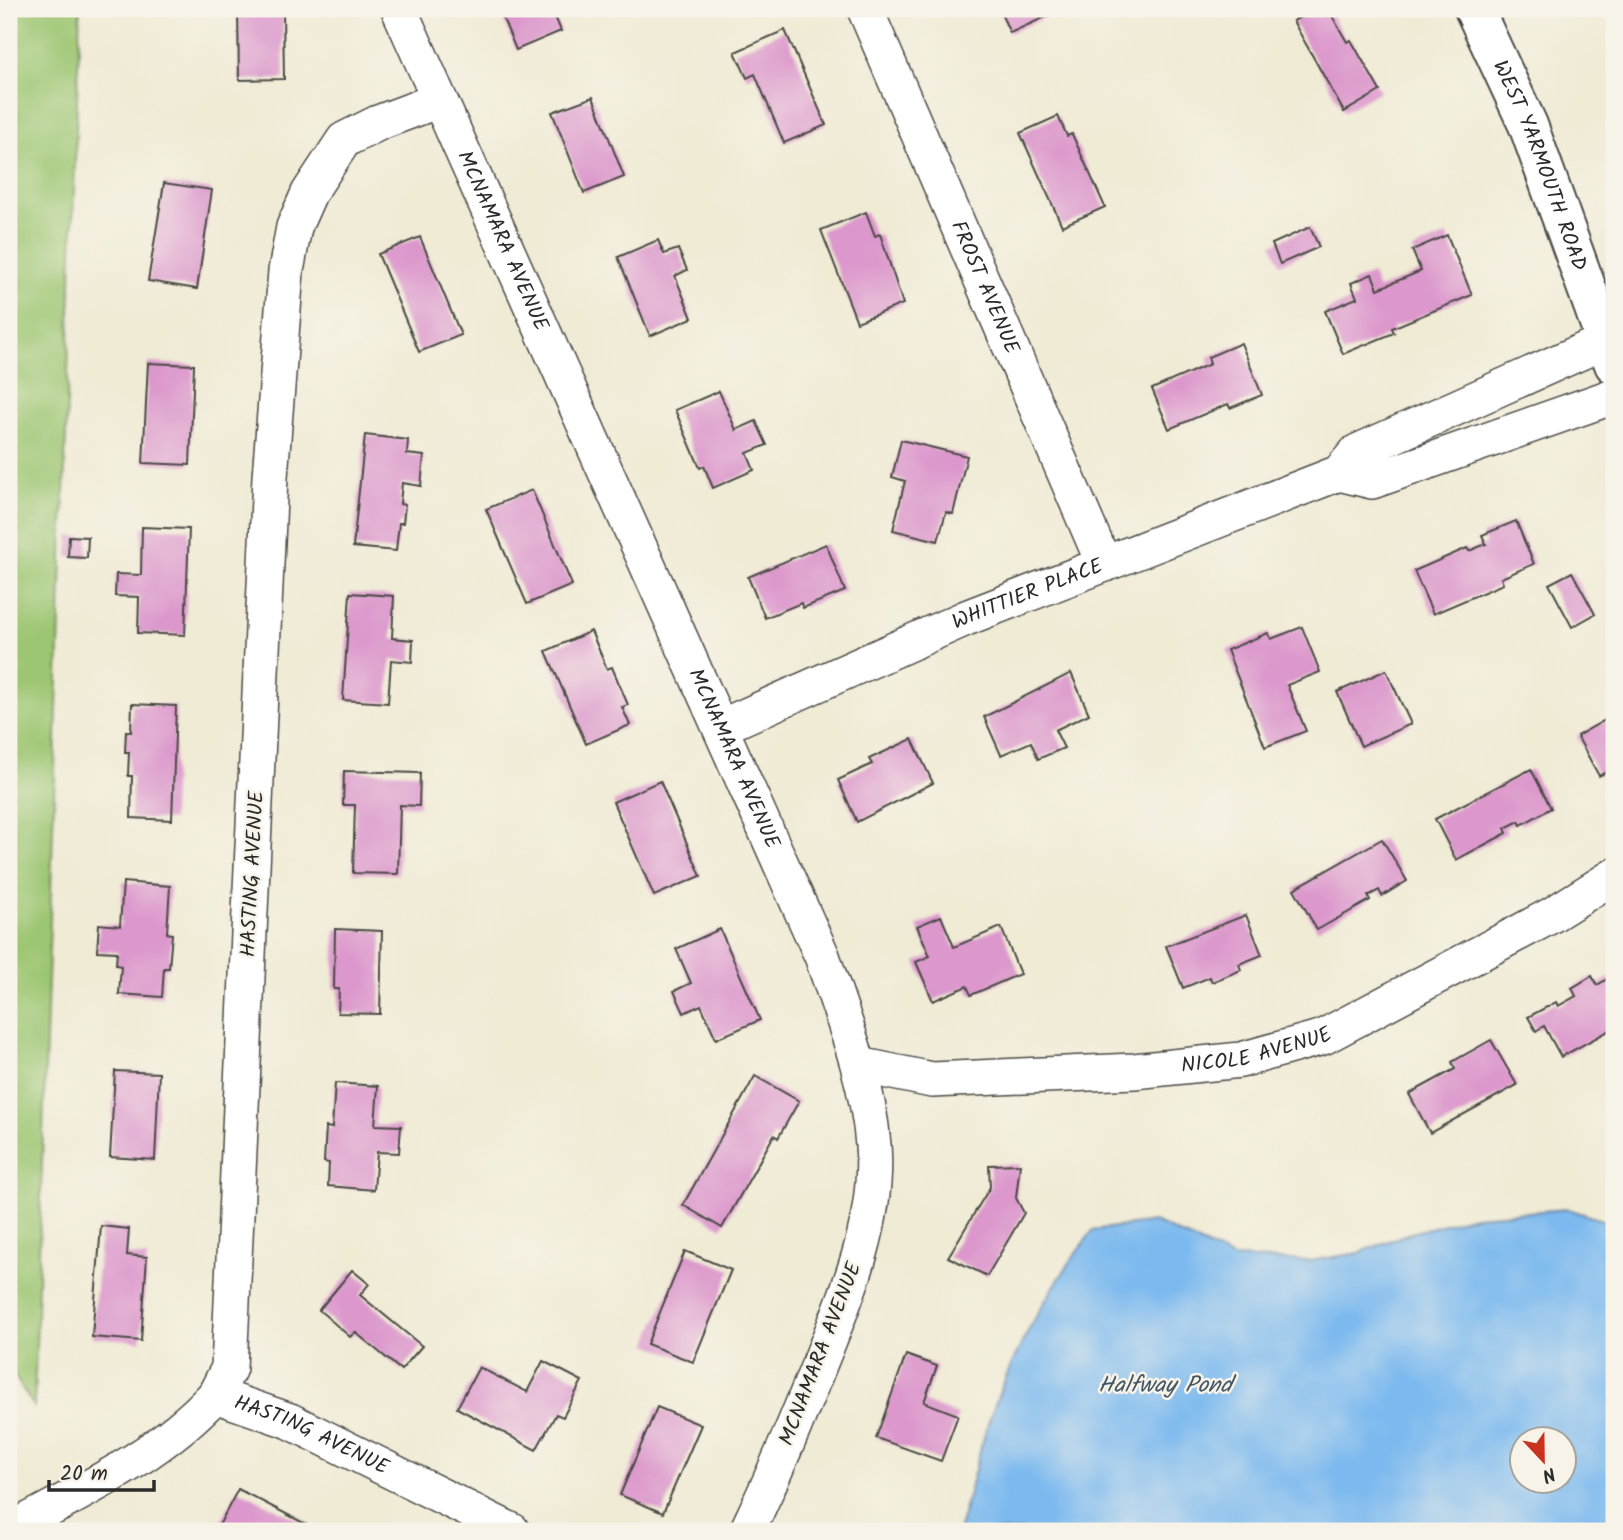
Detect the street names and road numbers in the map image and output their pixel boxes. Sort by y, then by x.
street label: WEST YARMOUTH ROAD [1484,55,1596,275]
street label: MCNAMARA AVENUE [448,145,558,337]
street label: FROST AVENUE [942,215,1028,360]
street label: WHITTIER PLACE [947,550,1108,639]
street label: MCNAMARA AVENUE [679,663,789,855]
street label: HASTING AVENUE [232,789,274,958]
street label: NICOLE AVENUE [1179,1018,1339,1083]
street label: MCNAMARA AVENUE [771,1257,871,1451]
street label: HASTING AVENUE [230,1386,395,1484]

